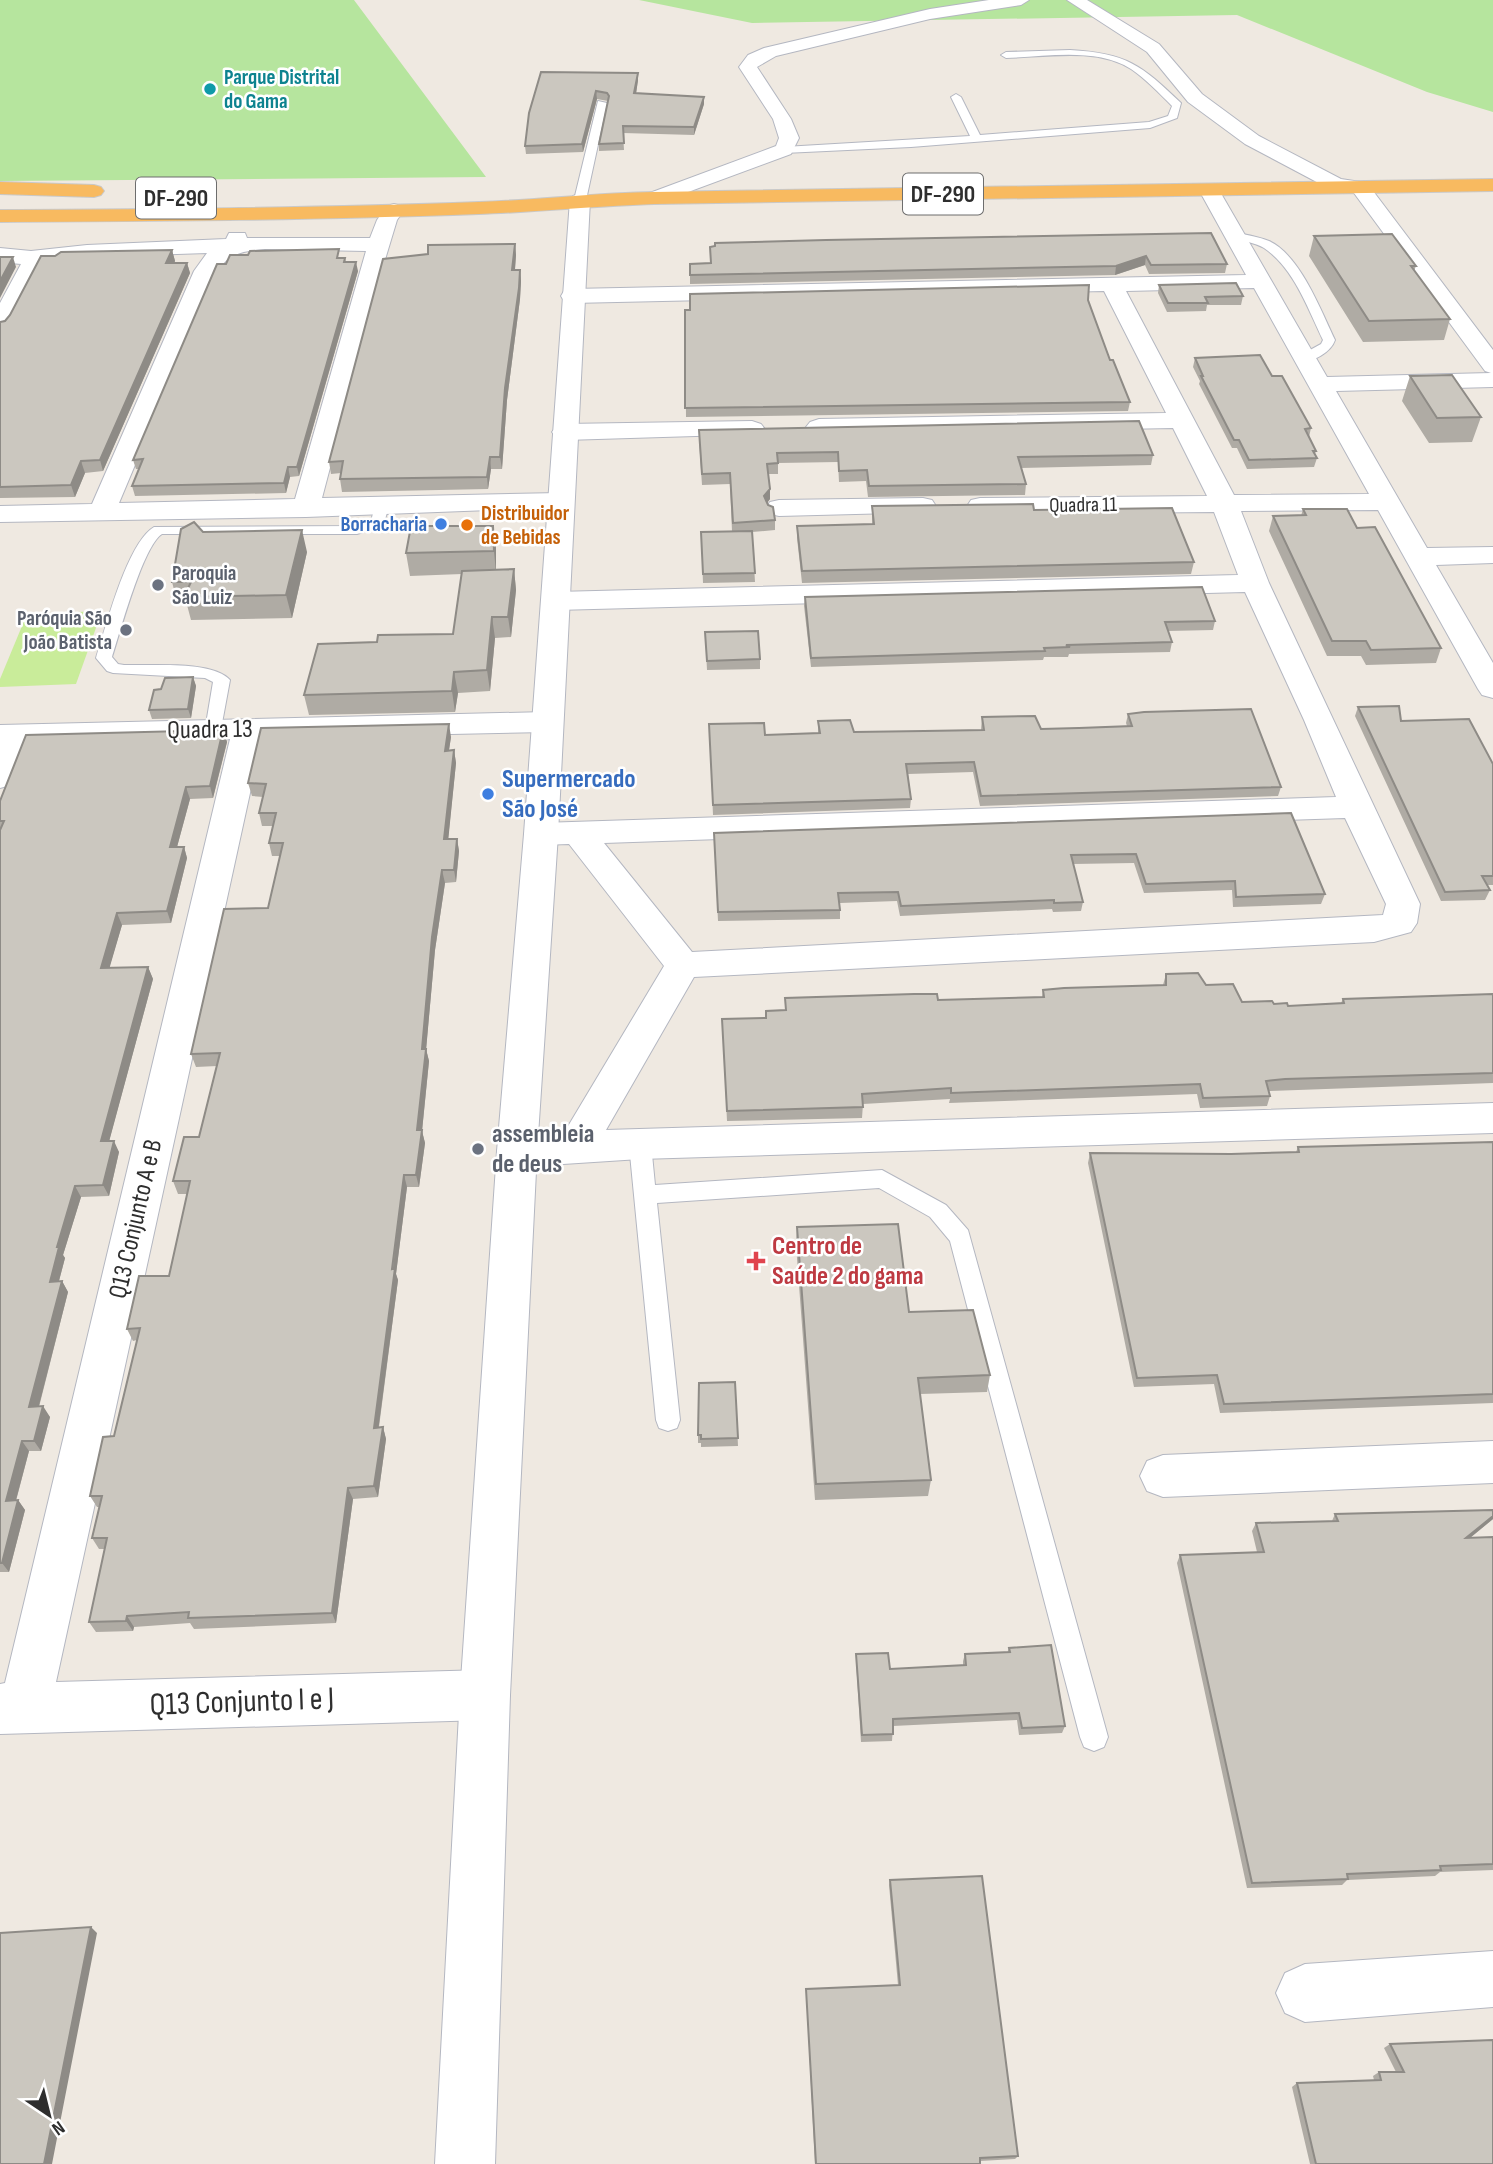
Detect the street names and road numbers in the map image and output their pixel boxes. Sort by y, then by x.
road number: DF-290 [903,174,983,214]
road number: DF-290 [136,178,216,218]
street label: Quadra 11 [1049,492,1118,518]
street label: Quadra 13 [167,714,253,746]
street label: Q13 Conjunto A e B [103,1137,169,1301]
street label: Q13 Conjunto I e J [149,1679,335,1725]

